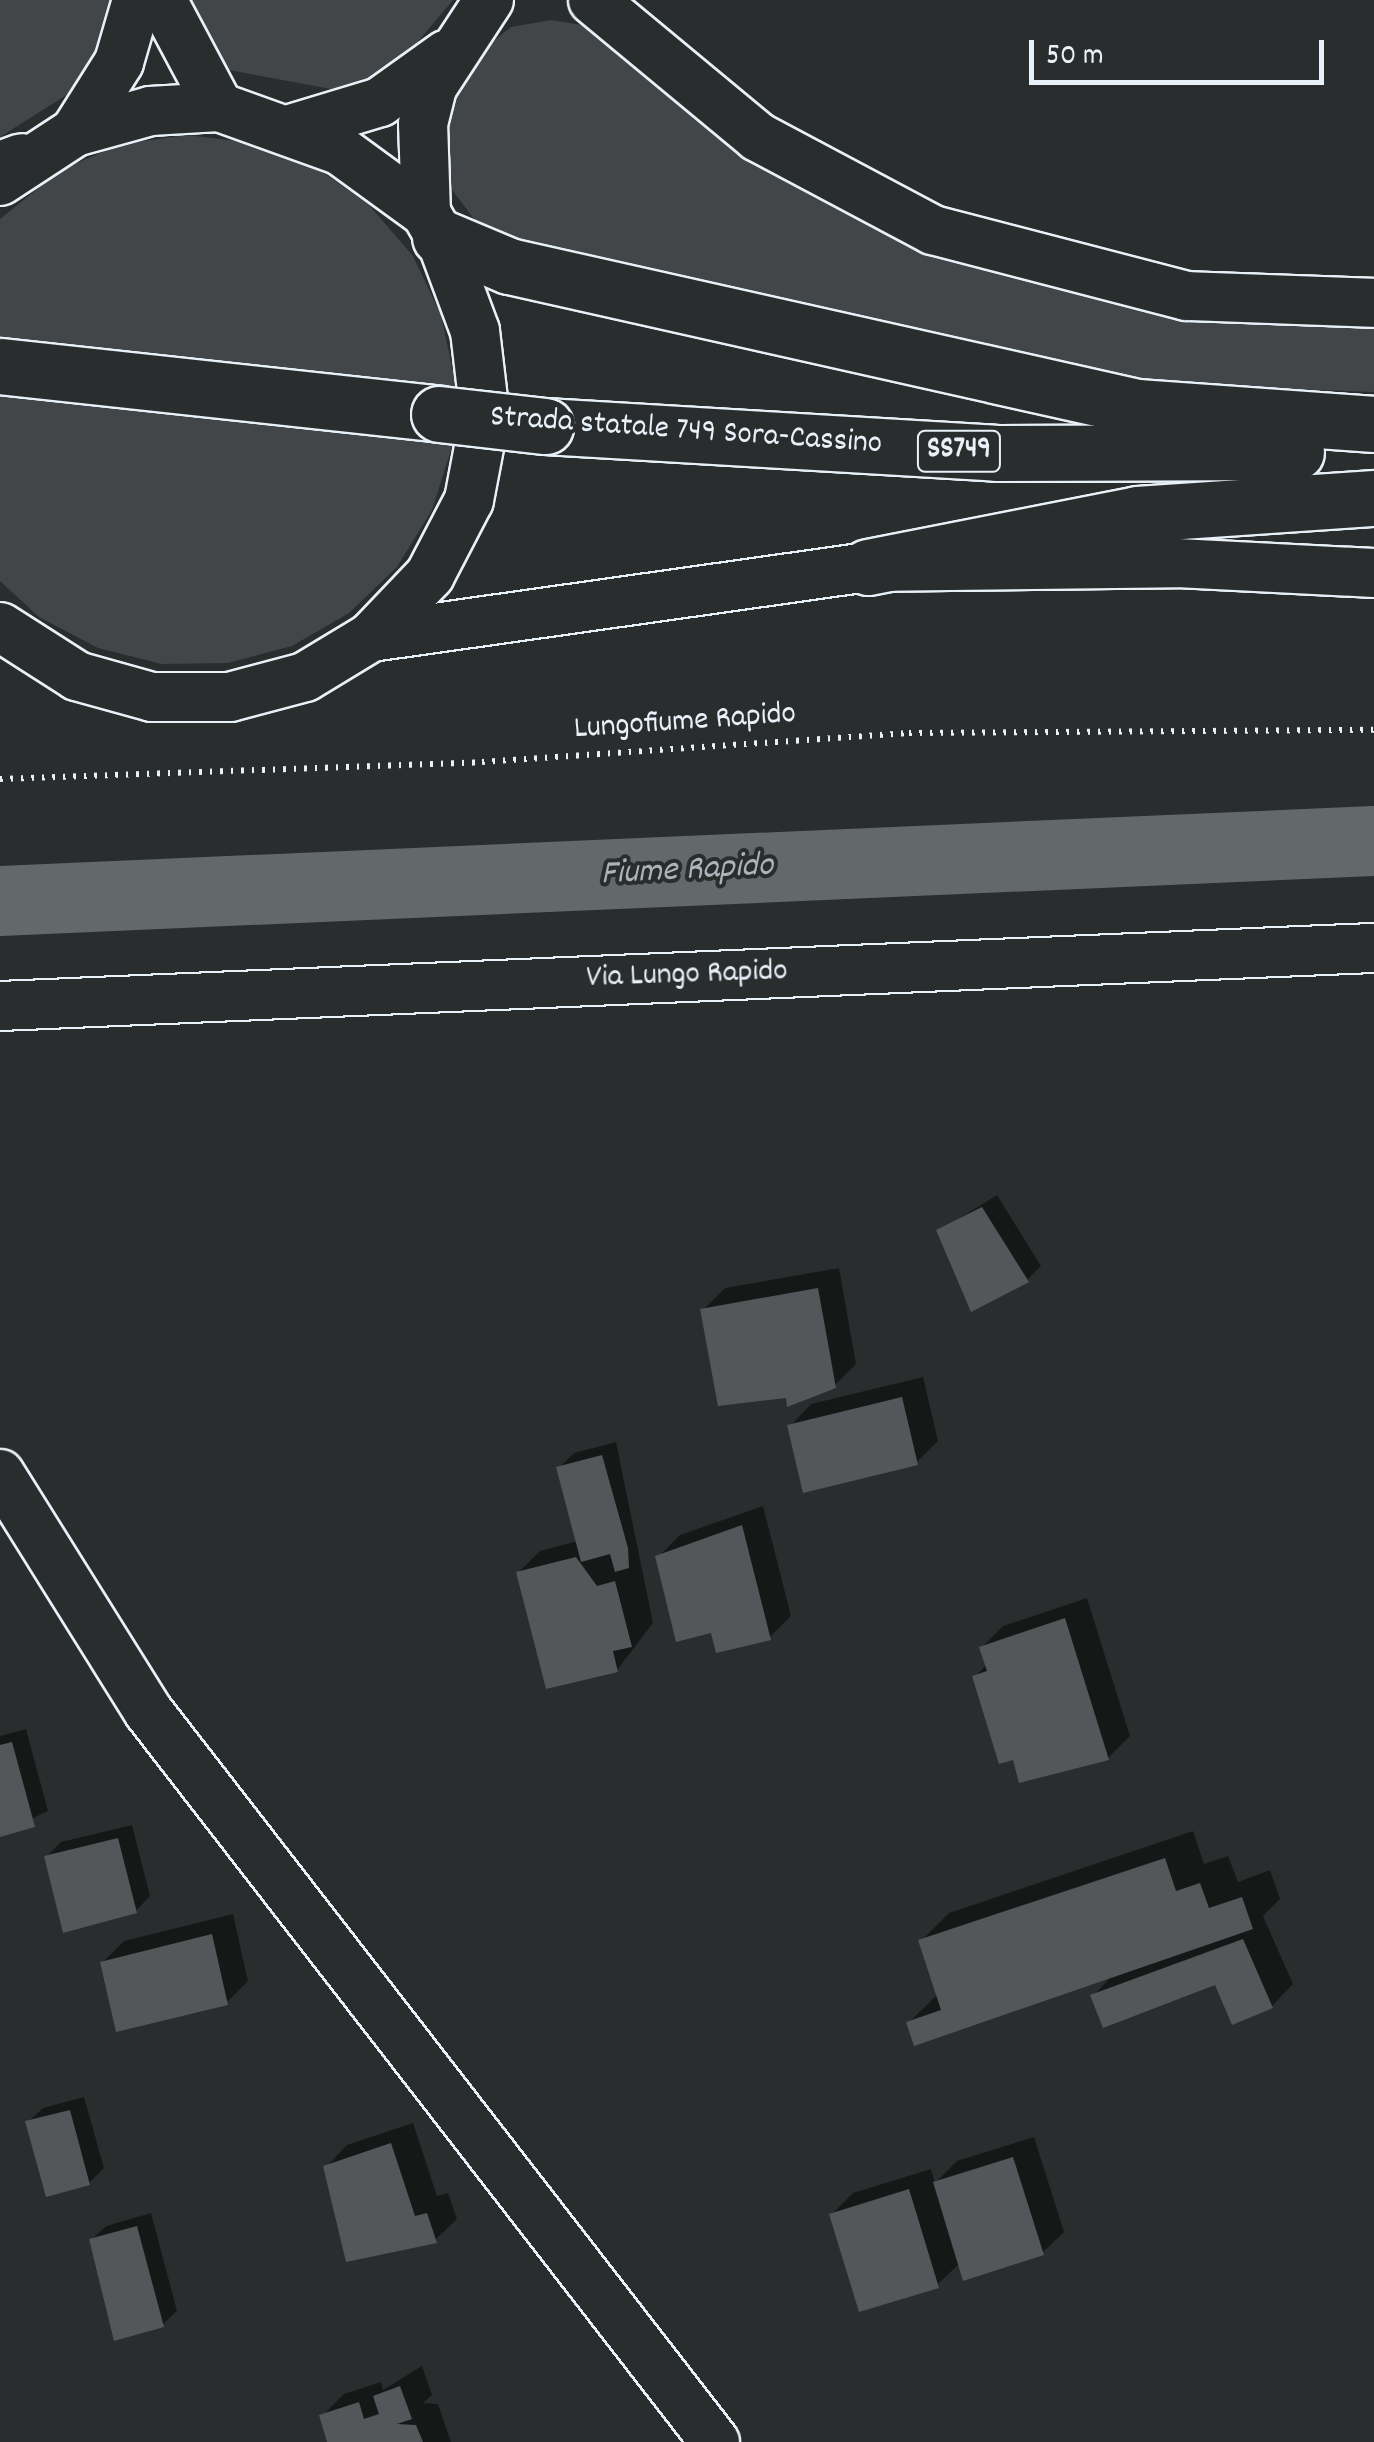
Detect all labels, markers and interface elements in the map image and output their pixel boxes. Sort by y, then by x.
scale bar [1034,20,1329,82]
text: 50 m [1046,36,1104,79]
street label: Strada statale 749 Sora-Cassino [489,399,883,465]
road number: SS749 [916,426,1002,476]
street label: Lungofiume Rapido [573,696,797,750]
water label: Fiume Rapido [600,846,774,896]
street label: Via Lungo Rapido [586,953,788,999]

